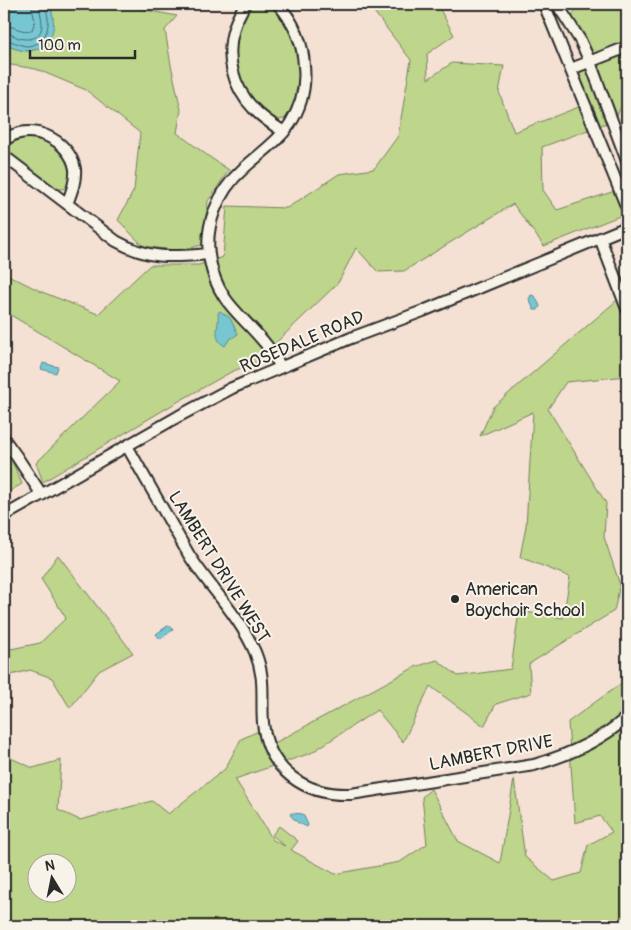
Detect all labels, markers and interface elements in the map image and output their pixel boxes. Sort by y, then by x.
scale bar [30,28,135,60]
text: 100 m [38,36,81,55]
street label: ROSEDALE ROAD [236,305,368,379]
street label: LAMBERT DRIVE WEST [163,487,275,647]
place label: American Boychoir School [465,578,585,622]
marker: American Boychoir School [449,593,461,605]
street label: LAMBERT DRIVE [427,730,555,776]
north arrow [28,852,78,902]
text: N [44,856,56,875]

